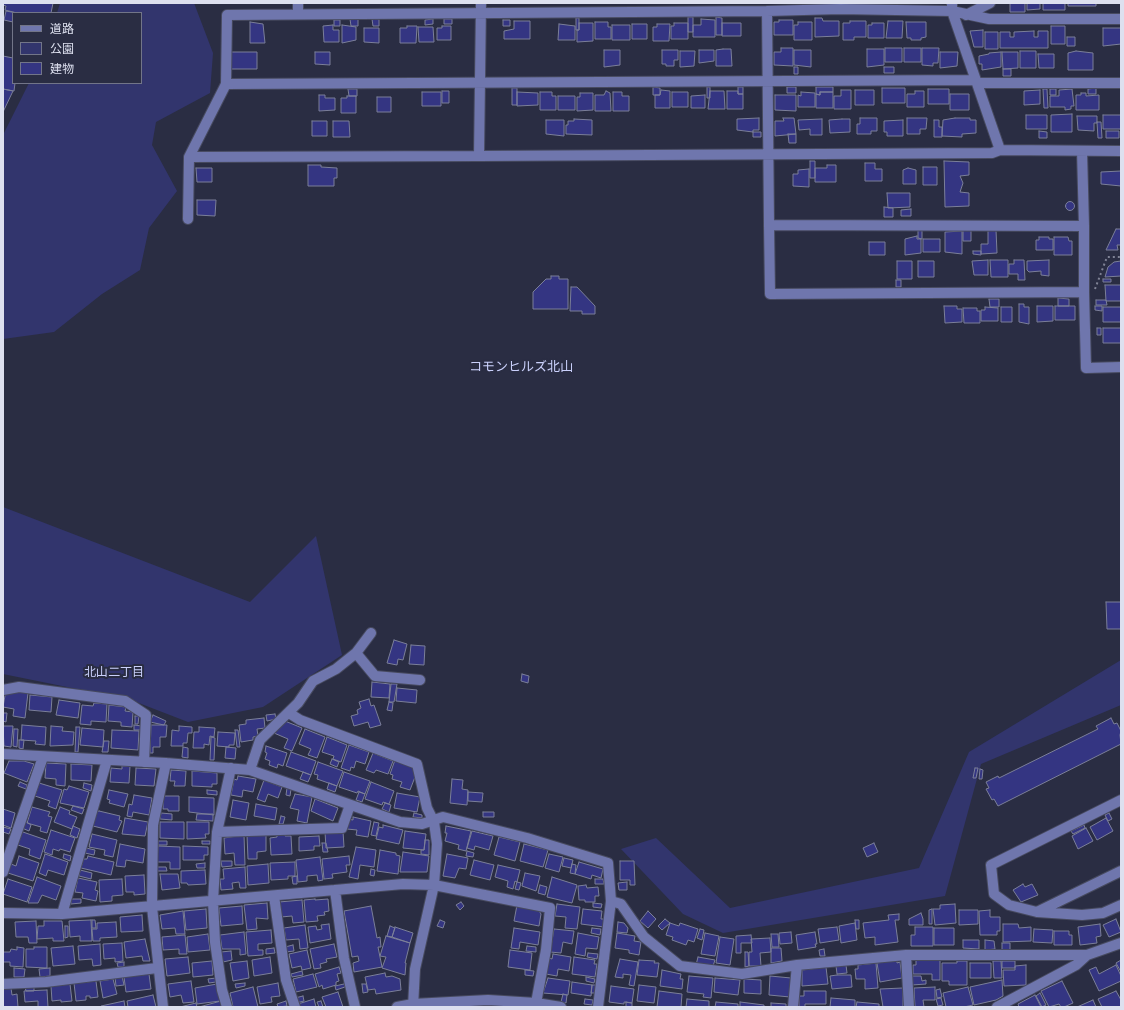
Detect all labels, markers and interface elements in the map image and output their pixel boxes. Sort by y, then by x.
legend [12,12,142,84]
text: 道路 [50,21,74,37]
text: 公園 [50,41,74,57]
text: 建物 [50,61,74,77]
district label: コモンヒルズ北山 [469,359,573,375]
district label: 北山二丁目 [84,666,144,680]

